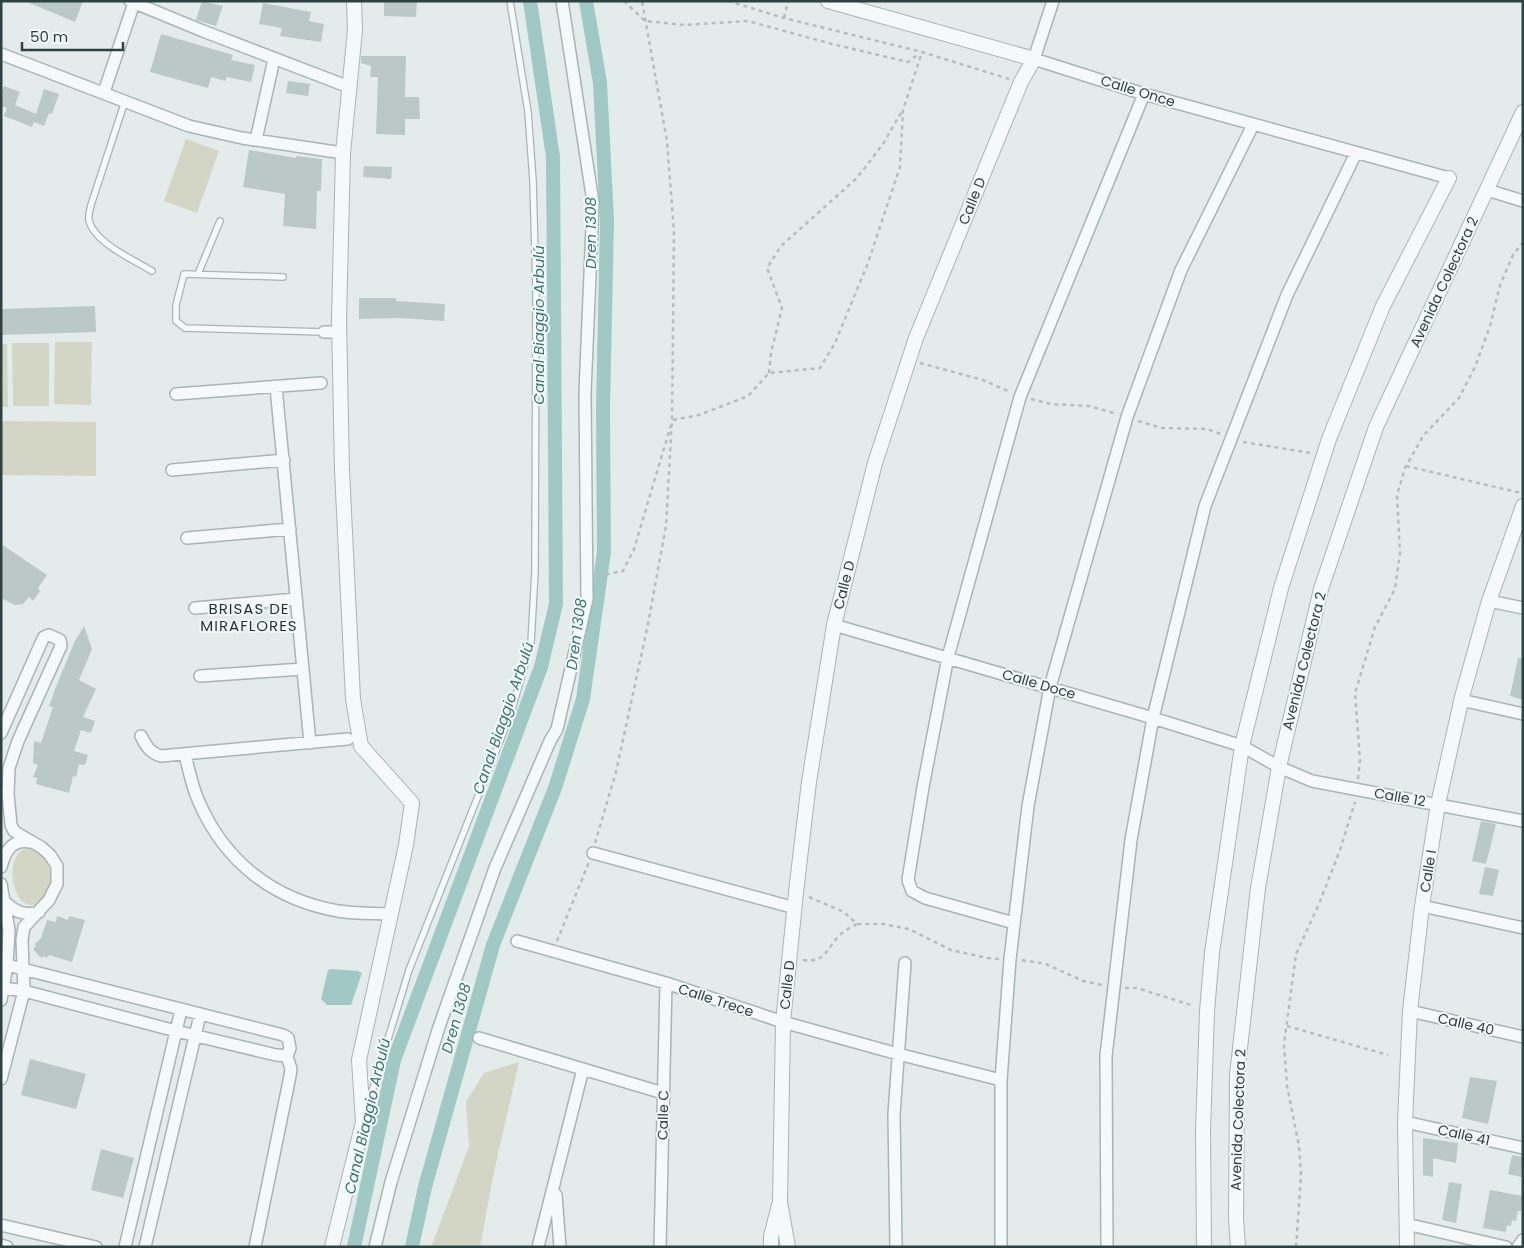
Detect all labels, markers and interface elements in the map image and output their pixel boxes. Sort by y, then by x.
scale bar [22,20,124,52]
text: 50 m [30,26,68,47]
street label: Calle Once [1098,70,1178,112]
street label: Calle D [953,174,991,228]
water label: Dren 1308 [580,196,601,269]
street label: Avenida Colectora 2 [1405,213,1483,351]
water label: Canal Biaggio Arbulú [528,245,549,405]
street label: Calle D [828,558,860,611]
street label: Avenida Colectora 2 [1277,590,1331,732]
water label: Dren 1308 [561,596,591,671]
district label: BRISAS DE MIRAFLORES [200,598,298,636]
water label: Canal Biaggio Arbulú [467,639,539,797]
street label: Calle Doce [1000,664,1078,704]
street label: Calle 12 [1373,783,1427,811]
street label: Calle I [1415,848,1441,894]
street label: Calle D [774,959,800,1011]
street label: Calle Trece [676,978,757,1022]
water label: Dren 1308 [436,980,476,1056]
street label: Calle 40 [1436,1008,1496,1040]
water label: Canal Biaggio Arbulú [339,1036,395,1196]
street label: Avenida Colectora 2 [1226,1049,1250,1191]
street label: Calle C [653,1090,673,1140]
street label: Calle 41 [1436,1119,1492,1151]

